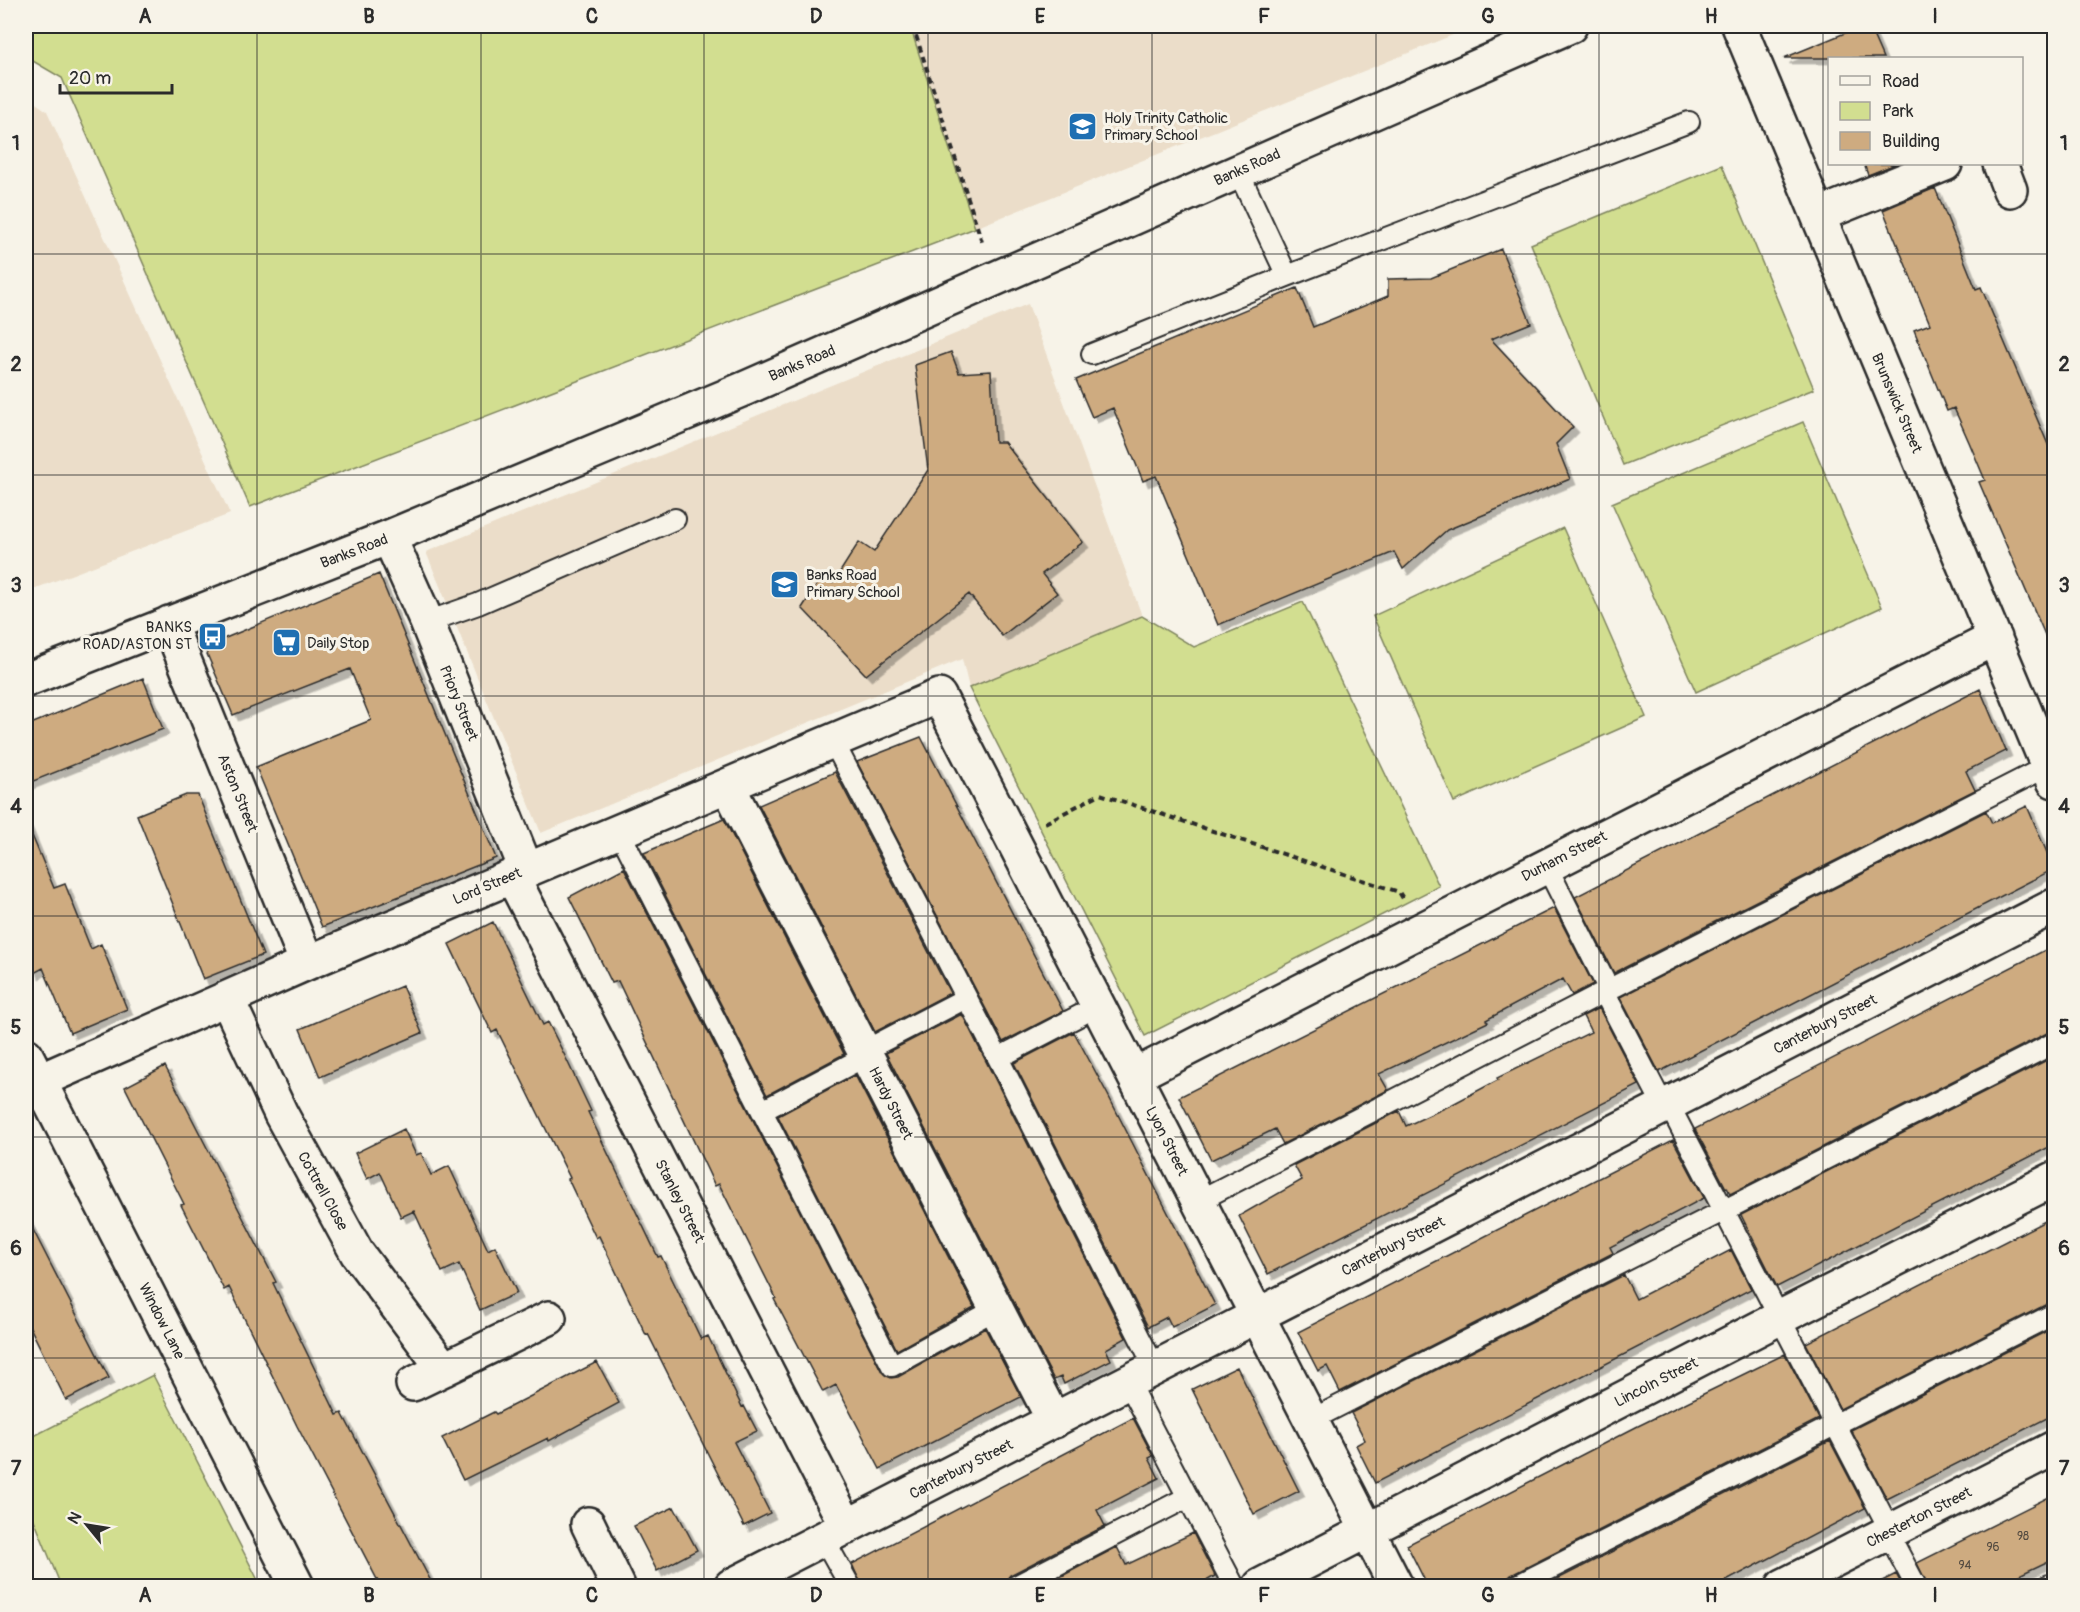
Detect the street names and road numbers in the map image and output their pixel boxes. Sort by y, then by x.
street label: Banks Road [1211,144,1283,191]
street label: Banks Road [766,341,838,386]
street label: Brunswick Street [1867,350,1927,457]
street label: Banks Road [318,530,391,573]
street label: Priory Street [435,663,483,745]
street label: Aston Street [213,751,262,836]
street label: Durham Street [1518,826,1611,886]
street label: Lord Street [450,863,525,909]
street label: Canterbury Street [1770,990,1881,1059]
street label: Hardy Street [864,1064,917,1144]
street label: Lyon Street [1141,1103,1193,1180]
street label: Cottrell Close [293,1148,352,1235]
street label: Stanley Street [650,1156,709,1247]
street label: Canterbury Street [1338,1212,1449,1281]
street label: Window Lane [134,1280,189,1363]
street label: Lincoln Street [1611,1353,1702,1412]
street label: Canterbury Street [906,1435,1017,1504]
street label: Chesterton Street [1863,1482,1976,1552]

